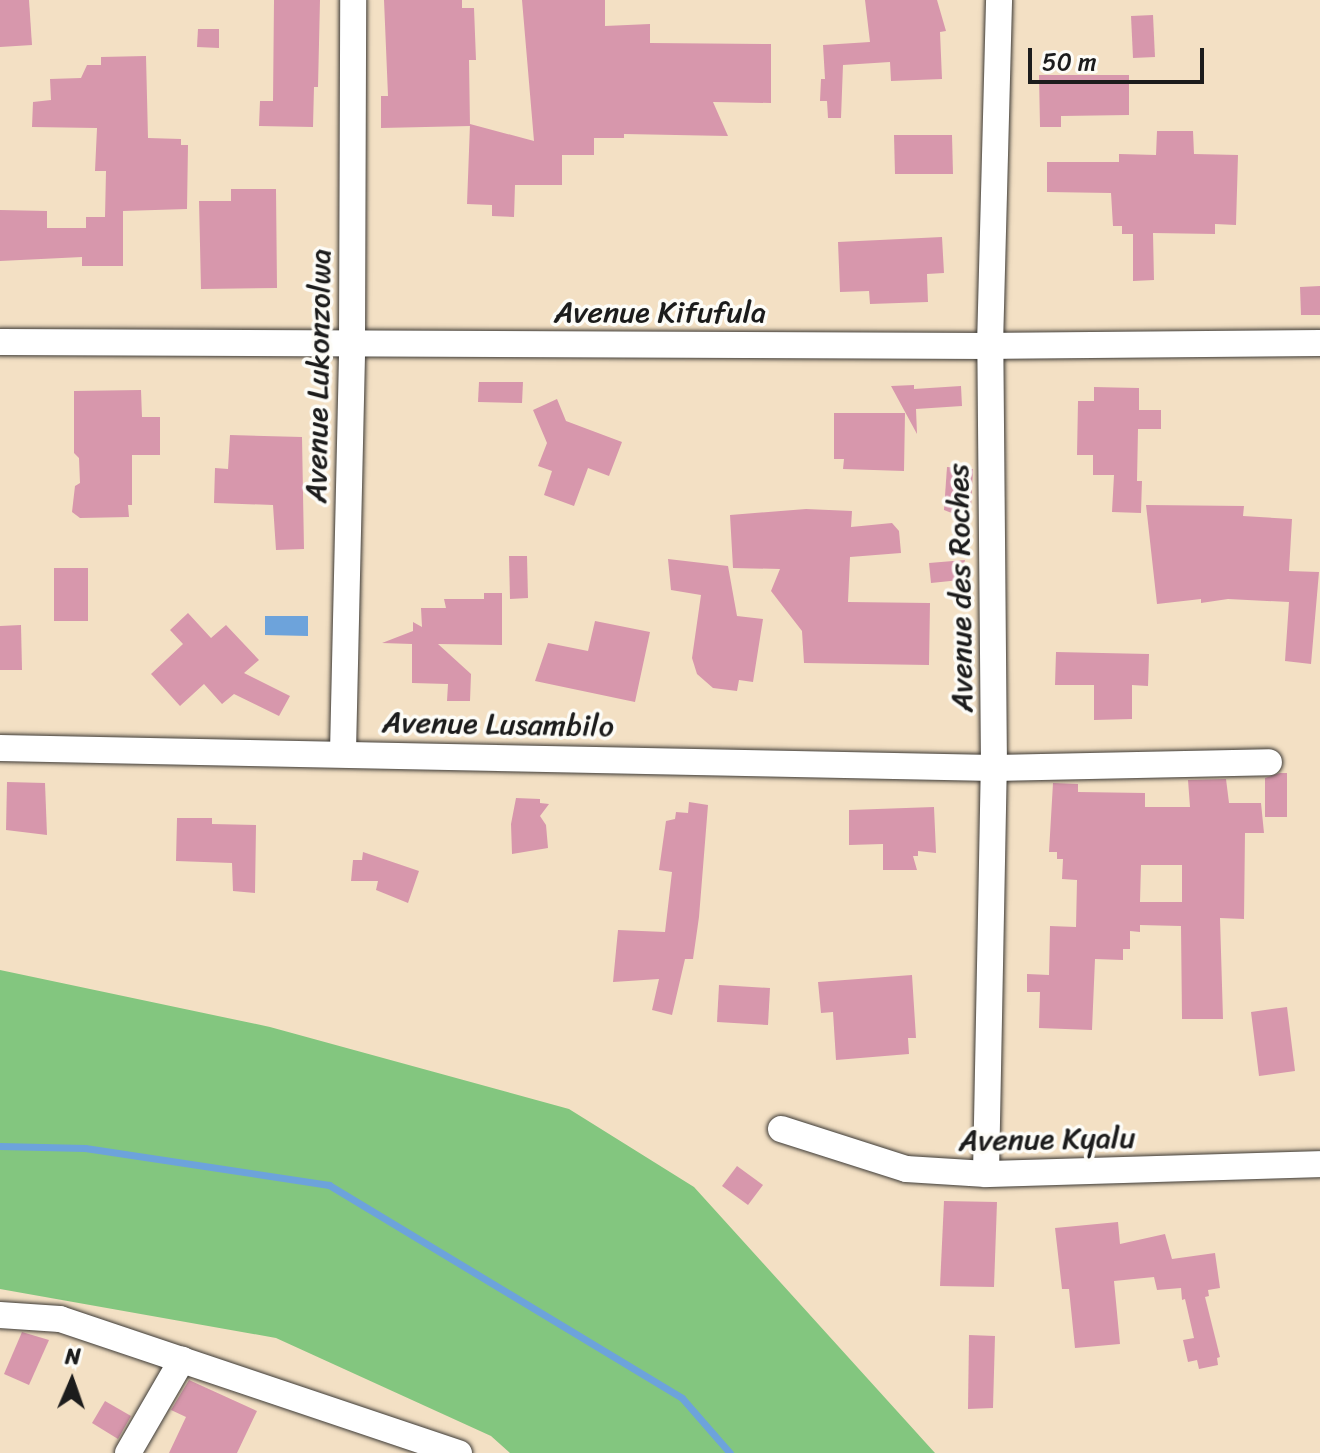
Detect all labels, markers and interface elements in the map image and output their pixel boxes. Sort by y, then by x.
scale bar [1032,32,1208,82]
text: 50 m [1042,41,1097,83]
street label: Avenue Lukonzolwa [298,249,338,503]
street label: Avenue Kifufula [554,294,766,330]
street label: Avenue des Roches [940,464,980,712]
street label: Avenue Lusambilo [381,704,615,744]
street label: Avenue Kyalu [958,1119,1136,1159]
text: N [65,1337,81,1376]
north arrow [32,1341,112,1421]

